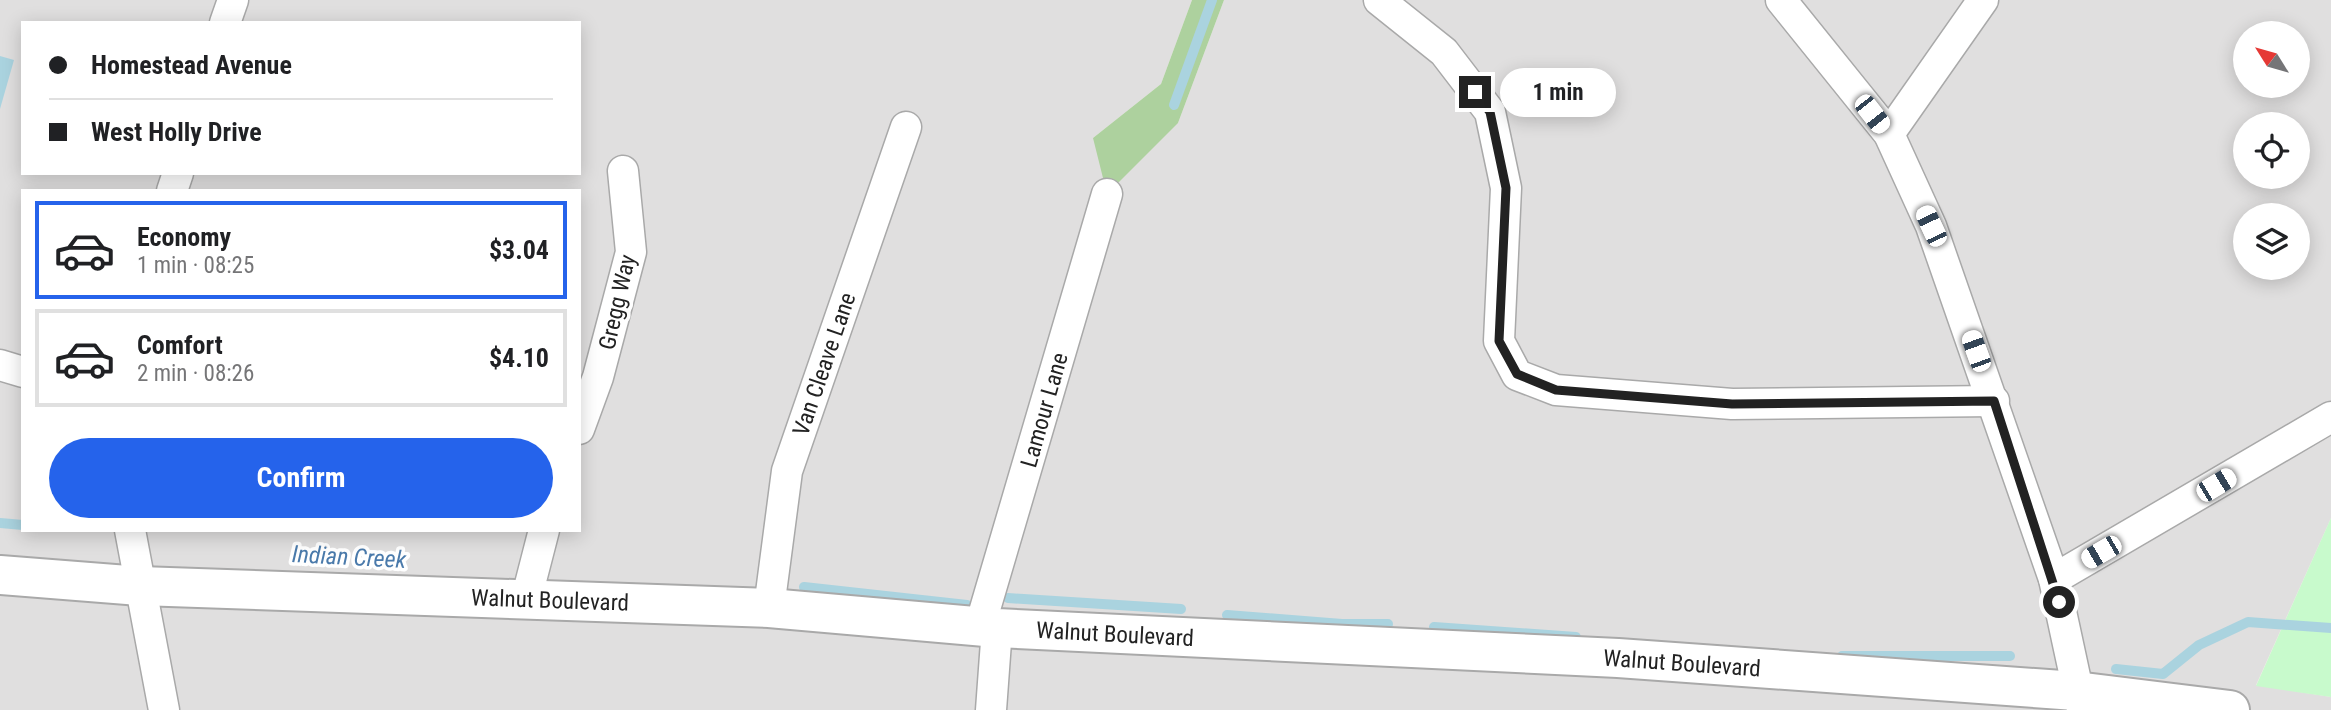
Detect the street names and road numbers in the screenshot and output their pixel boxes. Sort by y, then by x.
street label: Gregg Way [593,252,642,352]
street label: Van Cleave Lane [787,289,862,439]
street label: Lamour Lane [1015,350,1074,471]
street label: Walnut Boulevard [471,584,629,617]
street label: Walnut Boulevard [1035,617,1194,652]
street label: Walnut Boulevard [1602,645,1762,682]

